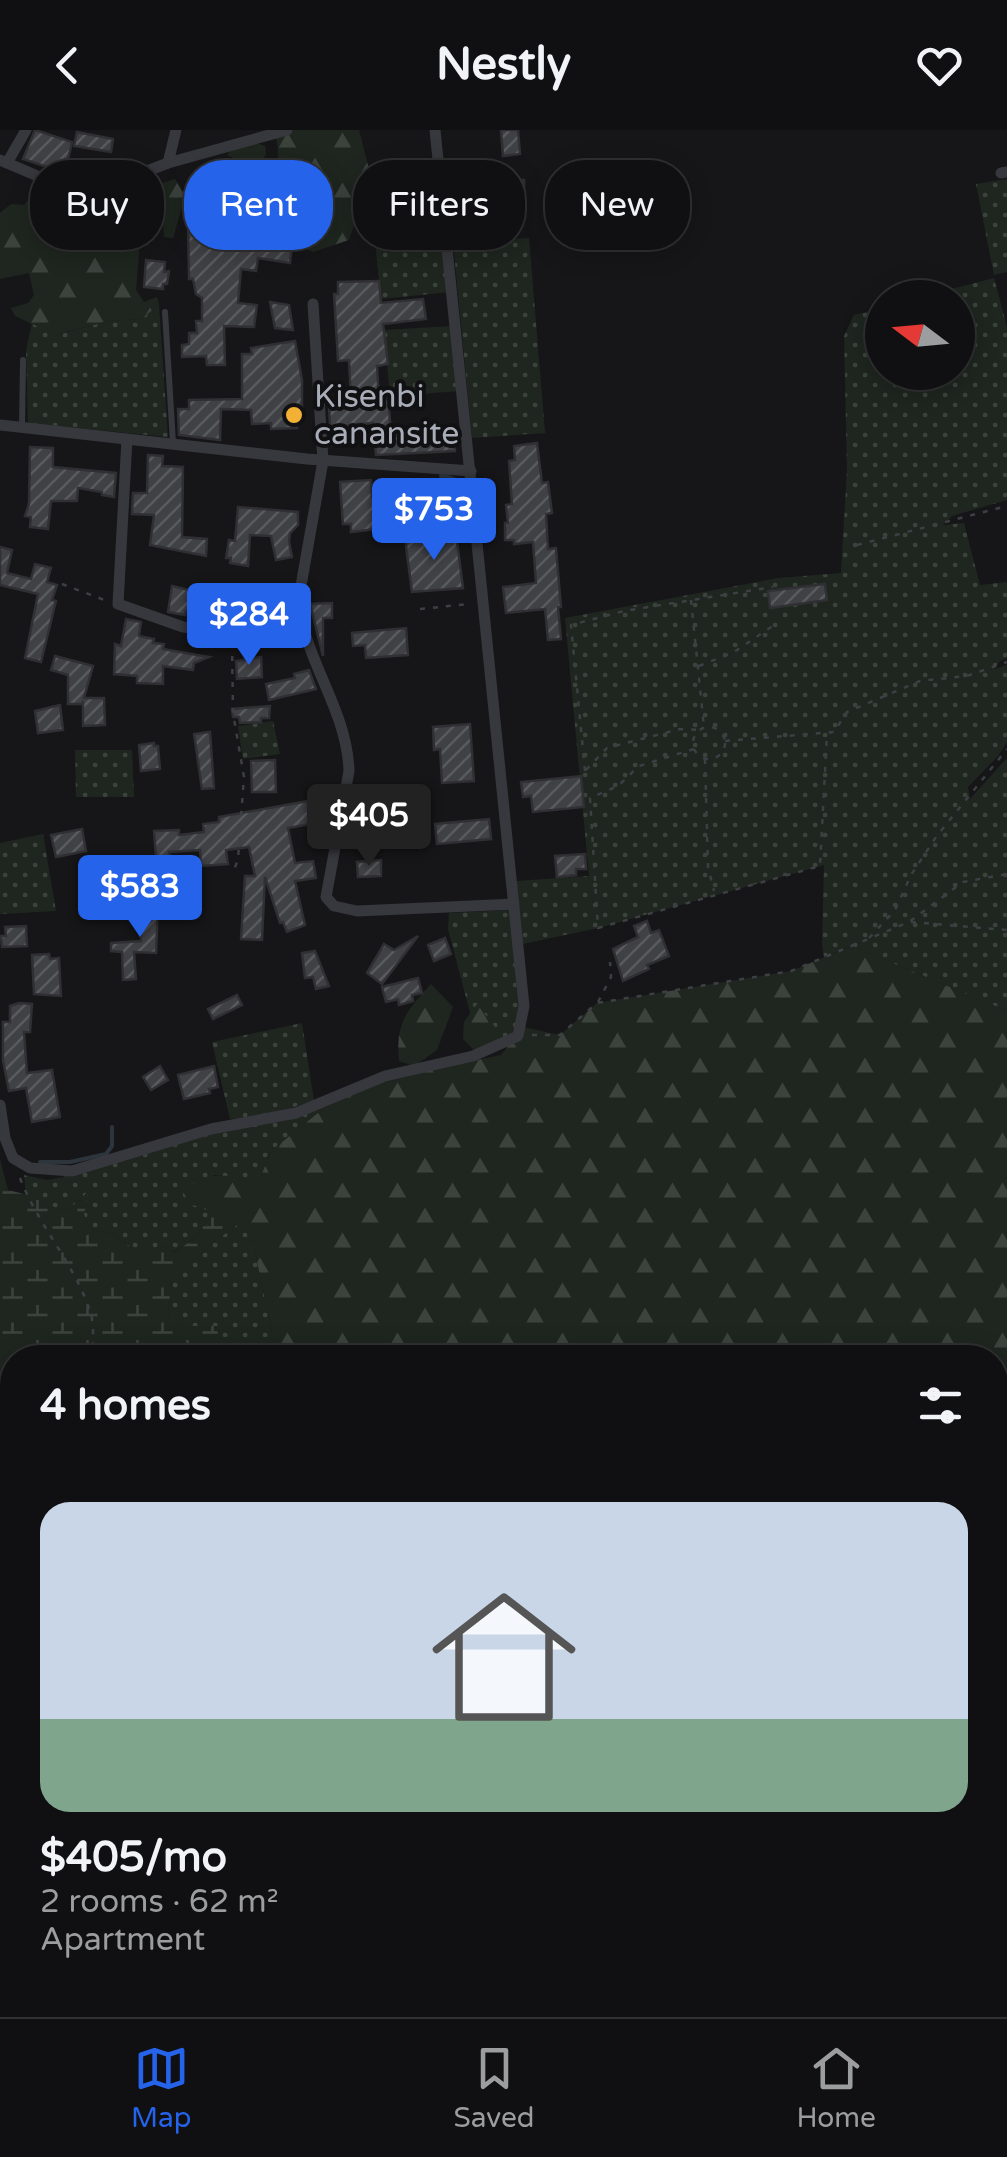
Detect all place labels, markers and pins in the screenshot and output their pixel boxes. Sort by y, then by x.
place label: Kisenbi canansite [314,378,459,453]
marker: Kisenbi canansite [283,404,305,426]
pin: $753 [375,478,493,563]
pin: $284 [190,583,308,668]
pin: $405 [310,784,428,869]
pin: $583 [81,855,199,940]

